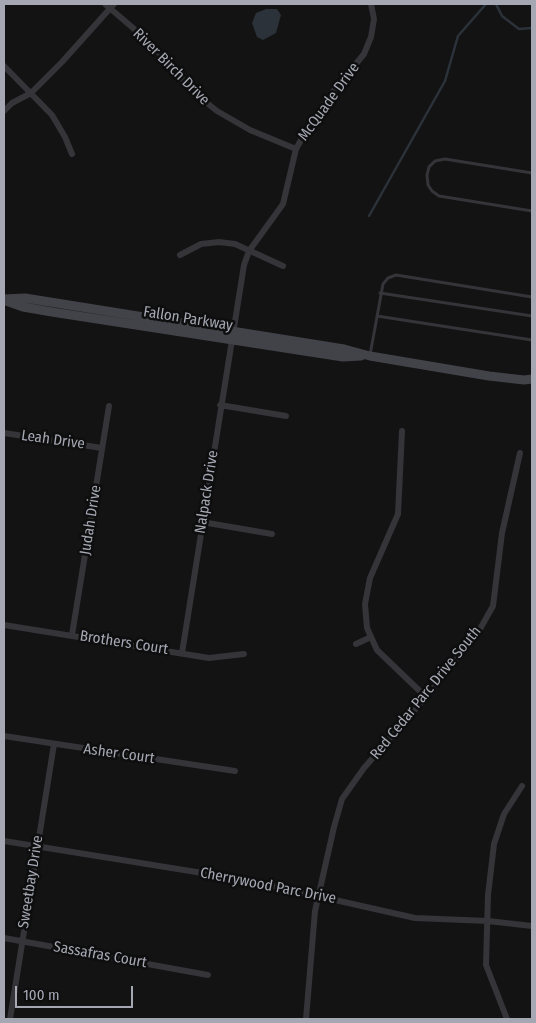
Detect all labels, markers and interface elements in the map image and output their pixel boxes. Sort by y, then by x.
street label: River Birch Drive [129,25,213,109]
street label: McQuade Drive [295,59,363,145]
street label: Fallon Parkway [142,303,234,335]
street label: Leah Drive [20,427,86,453]
street label: Nalpack Drive [192,449,222,535]
street label: Judah Drive [77,484,105,556]
street label: Red Cedar Parc Drive South [367,623,485,763]
street label: Brothers Court [79,627,169,659]
street label: Asher Court [82,740,156,768]
street label: Sweetbay Drive [15,834,47,930]
street label: Cherrywood Parc Drive [199,864,337,908]
street label: Sassafras Court [52,938,148,972]
scale bar [18,976,135,1008]
text: 100 m [23,986,60,1004]

